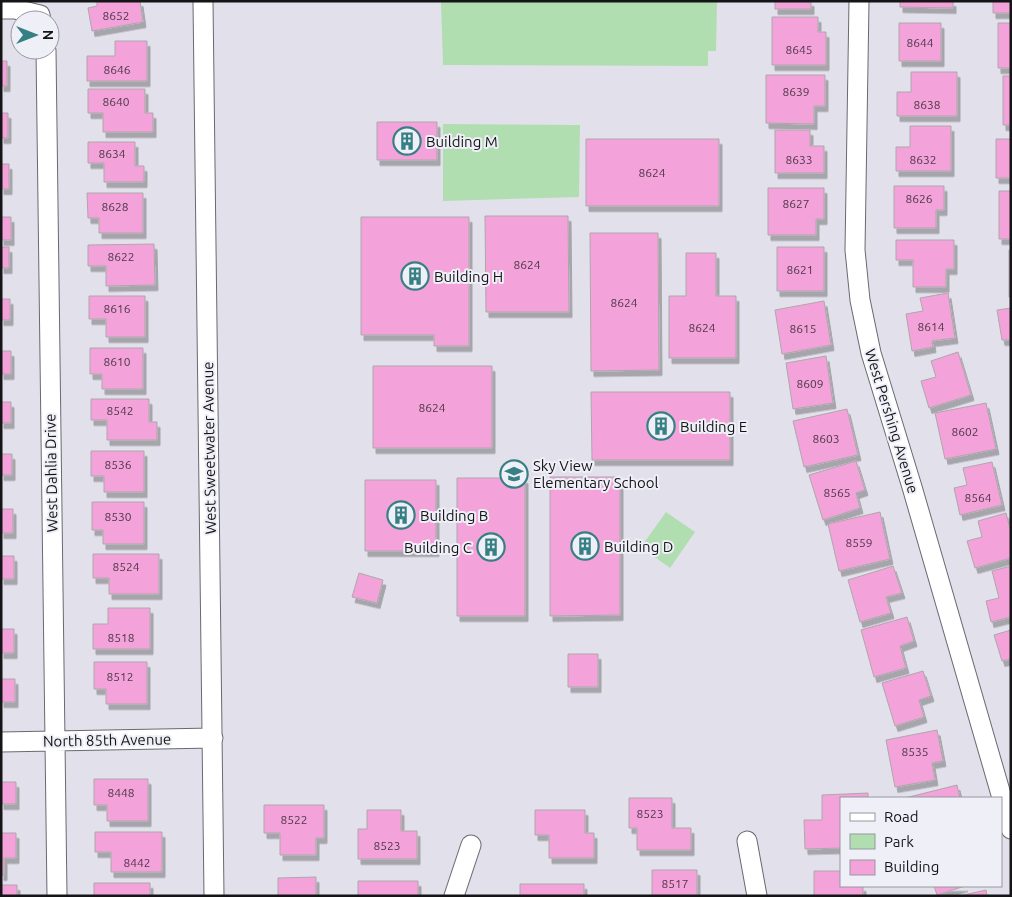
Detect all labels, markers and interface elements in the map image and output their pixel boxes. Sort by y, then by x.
house number: 8652 [102,9,130,22]
north arrow [10,10,60,60]
text: N [40,30,56,40]
house number: 8644 [906,36,934,49]
house number: 8645 [785,43,813,56]
house number: 8646 [103,63,131,76]
house number: 8639 [782,85,810,98]
house number: 8640 [102,95,130,108]
house number: 8638 [913,98,941,111]
building icon: Building M [392,126,422,156]
place label: Building M [426,133,498,150]
house number: 8634 [98,147,126,160]
house number: 8633 [785,153,813,166]
house number: 8632 [909,153,937,166]
house number: 8624 [638,166,666,179]
house number: 8626 [905,192,933,205]
house number: 8627 [782,197,810,210]
house number: 8628 [101,200,129,213]
house number: 8622 [107,250,135,263]
house number: 8624 [513,258,541,271]
building icon: Building H [400,261,430,291]
house number: 8621 [786,263,814,276]
place label: Building H [434,268,503,285]
house number: 8624 [610,296,638,309]
house number: 8616 [103,302,131,315]
house number: 8614 [917,320,945,333]
house number: 8624 [688,321,716,334]
house number: 8615 [789,322,817,335]
street label: West Pershing Avenue [862,347,922,495]
house number: 8610 [103,355,131,368]
street label: West Sweetwater Avenue [199,361,219,535]
house number: 8609 [796,377,824,390]
house number: 8624 [418,401,446,414]
house number: 8542 [106,404,134,417]
building icon: Building E [646,411,676,441]
street label: West Dahlia Drive [41,413,61,533]
place label: Building E [680,418,747,435]
house number: 8602 [951,425,979,438]
house number: 8603 [812,432,840,445]
place label: Sky View Elementary School [533,457,659,491]
house number: 8536 [104,458,132,471]
school or university icon: Sky View Elementary School [499,459,529,489]
house number: 8565 [823,486,851,499]
house number: 8564 [964,491,992,504]
building icon: Building B [386,500,416,530]
place label: Building B [420,507,488,524]
house number: 8530 [104,510,132,523]
building icon: Building D [570,531,600,561]
building icon: Building C [476,532,506,562]
house number: 8559 [845,536,873,549]
place label: Building D [604,538,673,555]
place label: Building C [404,539,472,556]
house number: 8524 [112,560,140,573]
house number: 8518 [107,631,135,644]
house number: 8512 [106,670,134,683]
street label: North 85th Avenue [43,730,171,750]
house number: 8535 [901,745,929,758]
house number: 8448 [107,786,135,799]
legend [840,797,1002,887]
house number: 8523 [636,807,664,820]
text: Road [884,808,919,825]
house number: 8522 [280,813,308,826]
text: Park [884,833,914,850]
house number: 8523 [373,839,401,852]
house number: 8442 [123,856,151,869]
text: Building [884,858,939,875]
house number: 8517 [661,877,689,890]

